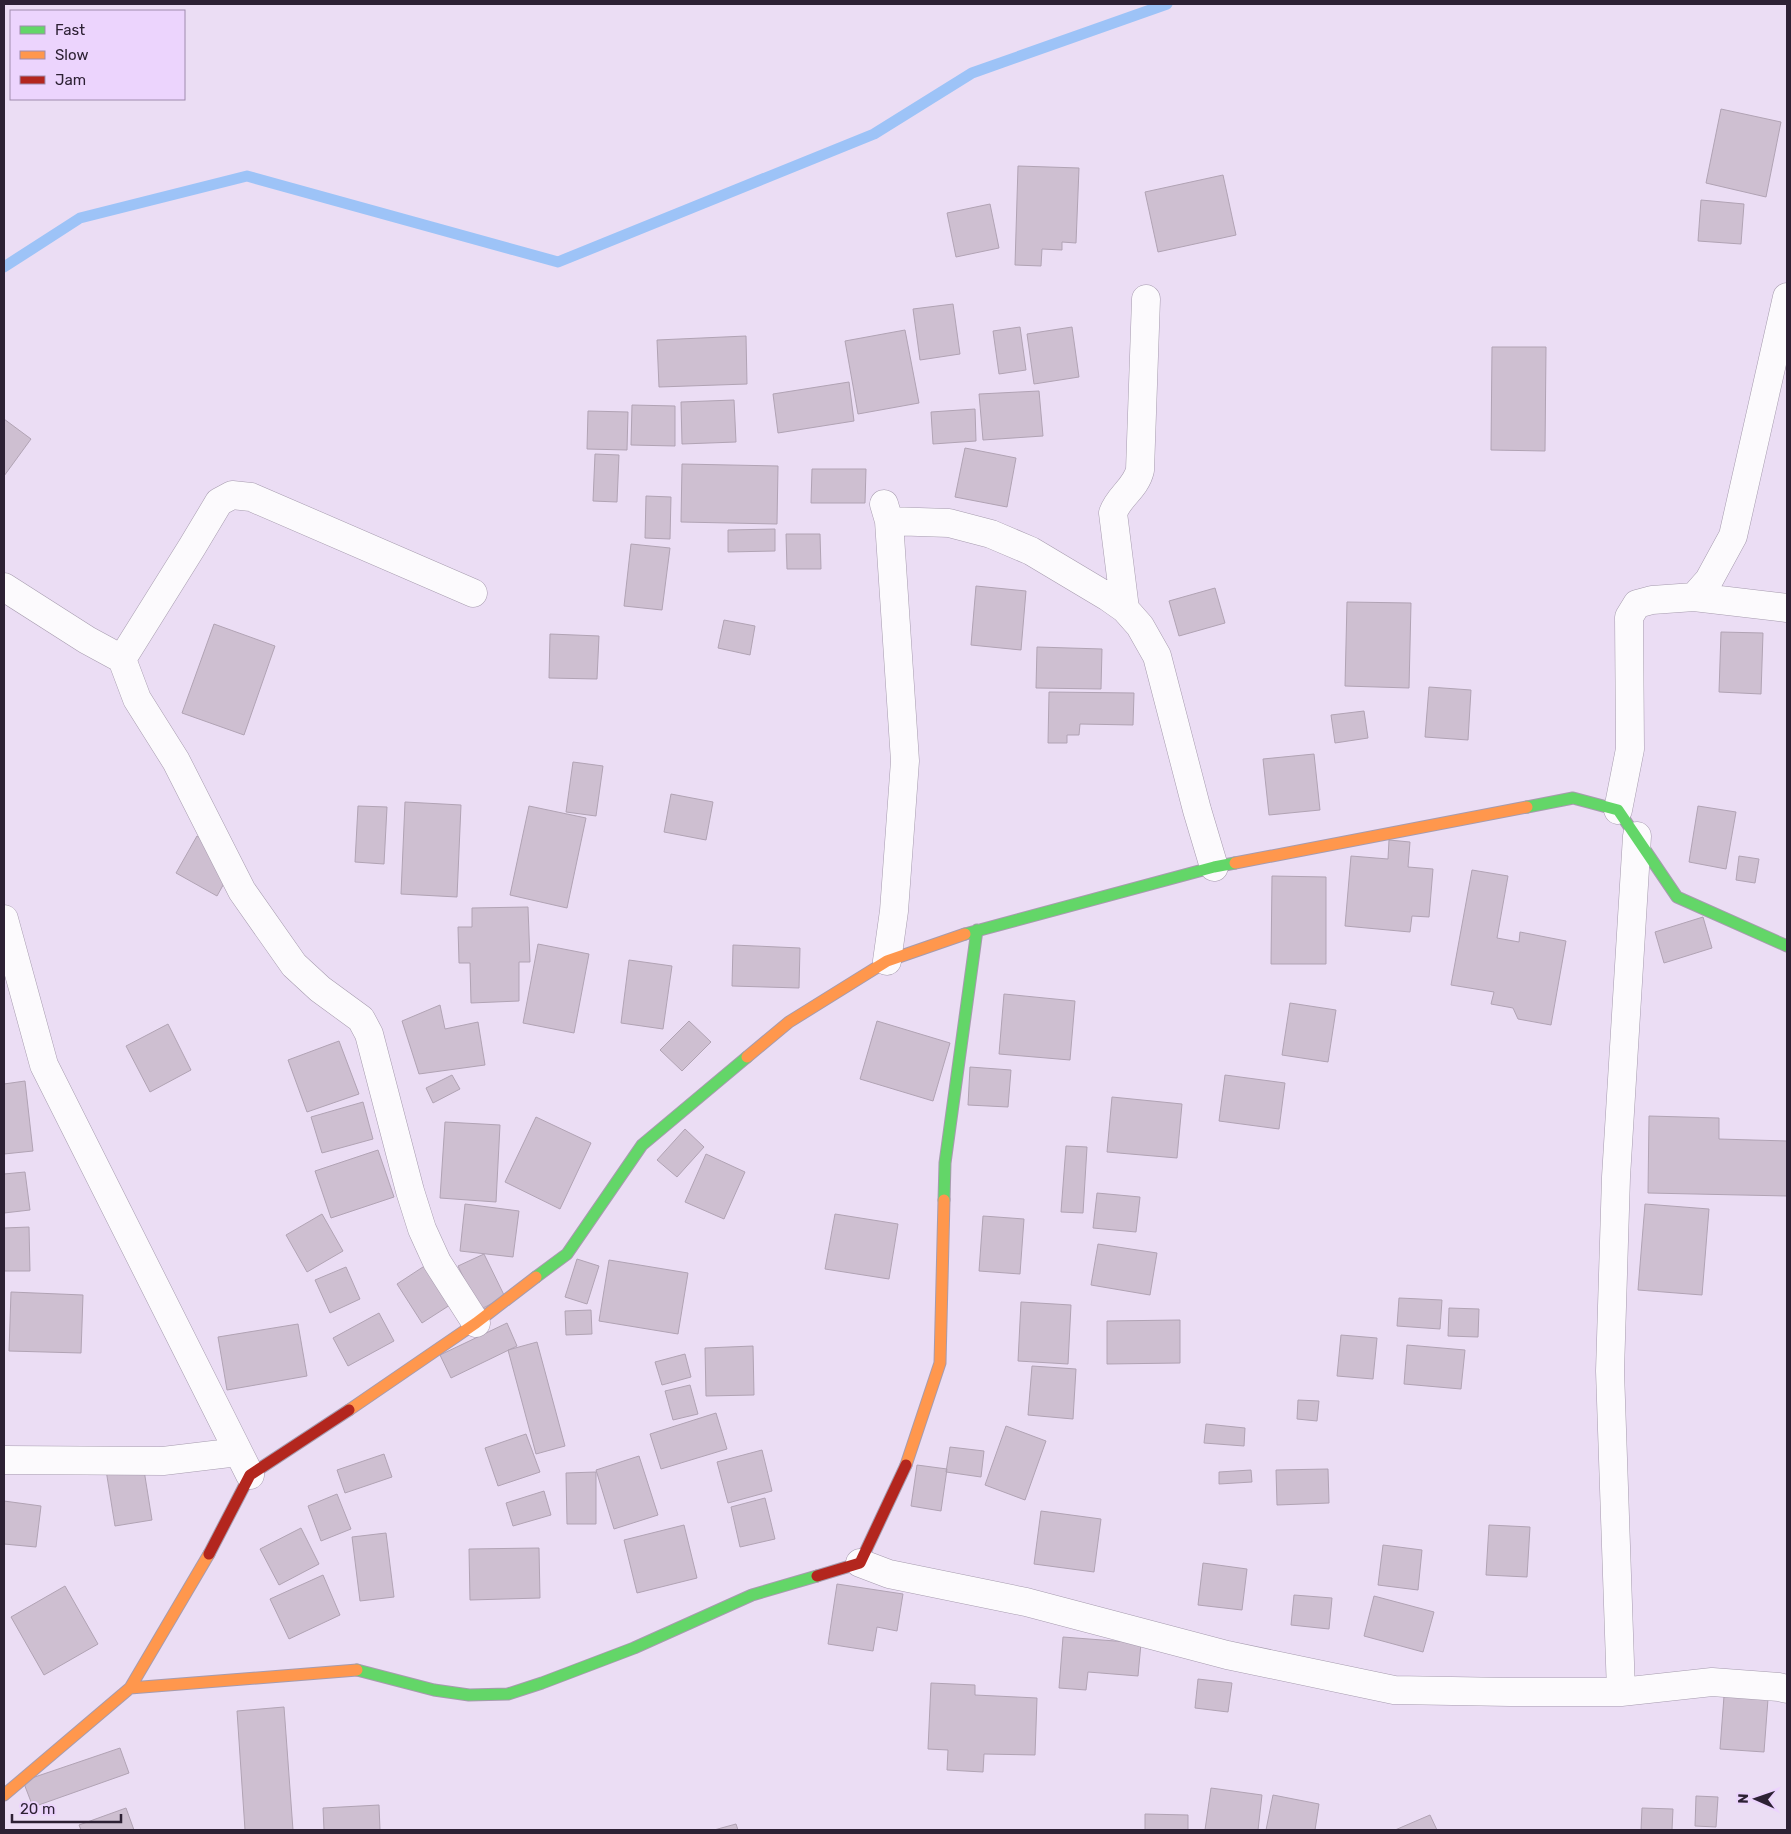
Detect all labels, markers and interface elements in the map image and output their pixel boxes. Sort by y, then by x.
legend [10,10,185,100]
text: Fast [55,21,85,39]
text: Slow [55,46,88,64]
text: Jam [55,71,86,89]
north arrow [1731,1774,1781,1824]
scale bar [12,1792,121,1824]
text: N [1735,1793,1752,1804]
text: 20 m [20,1800,55,1818]

